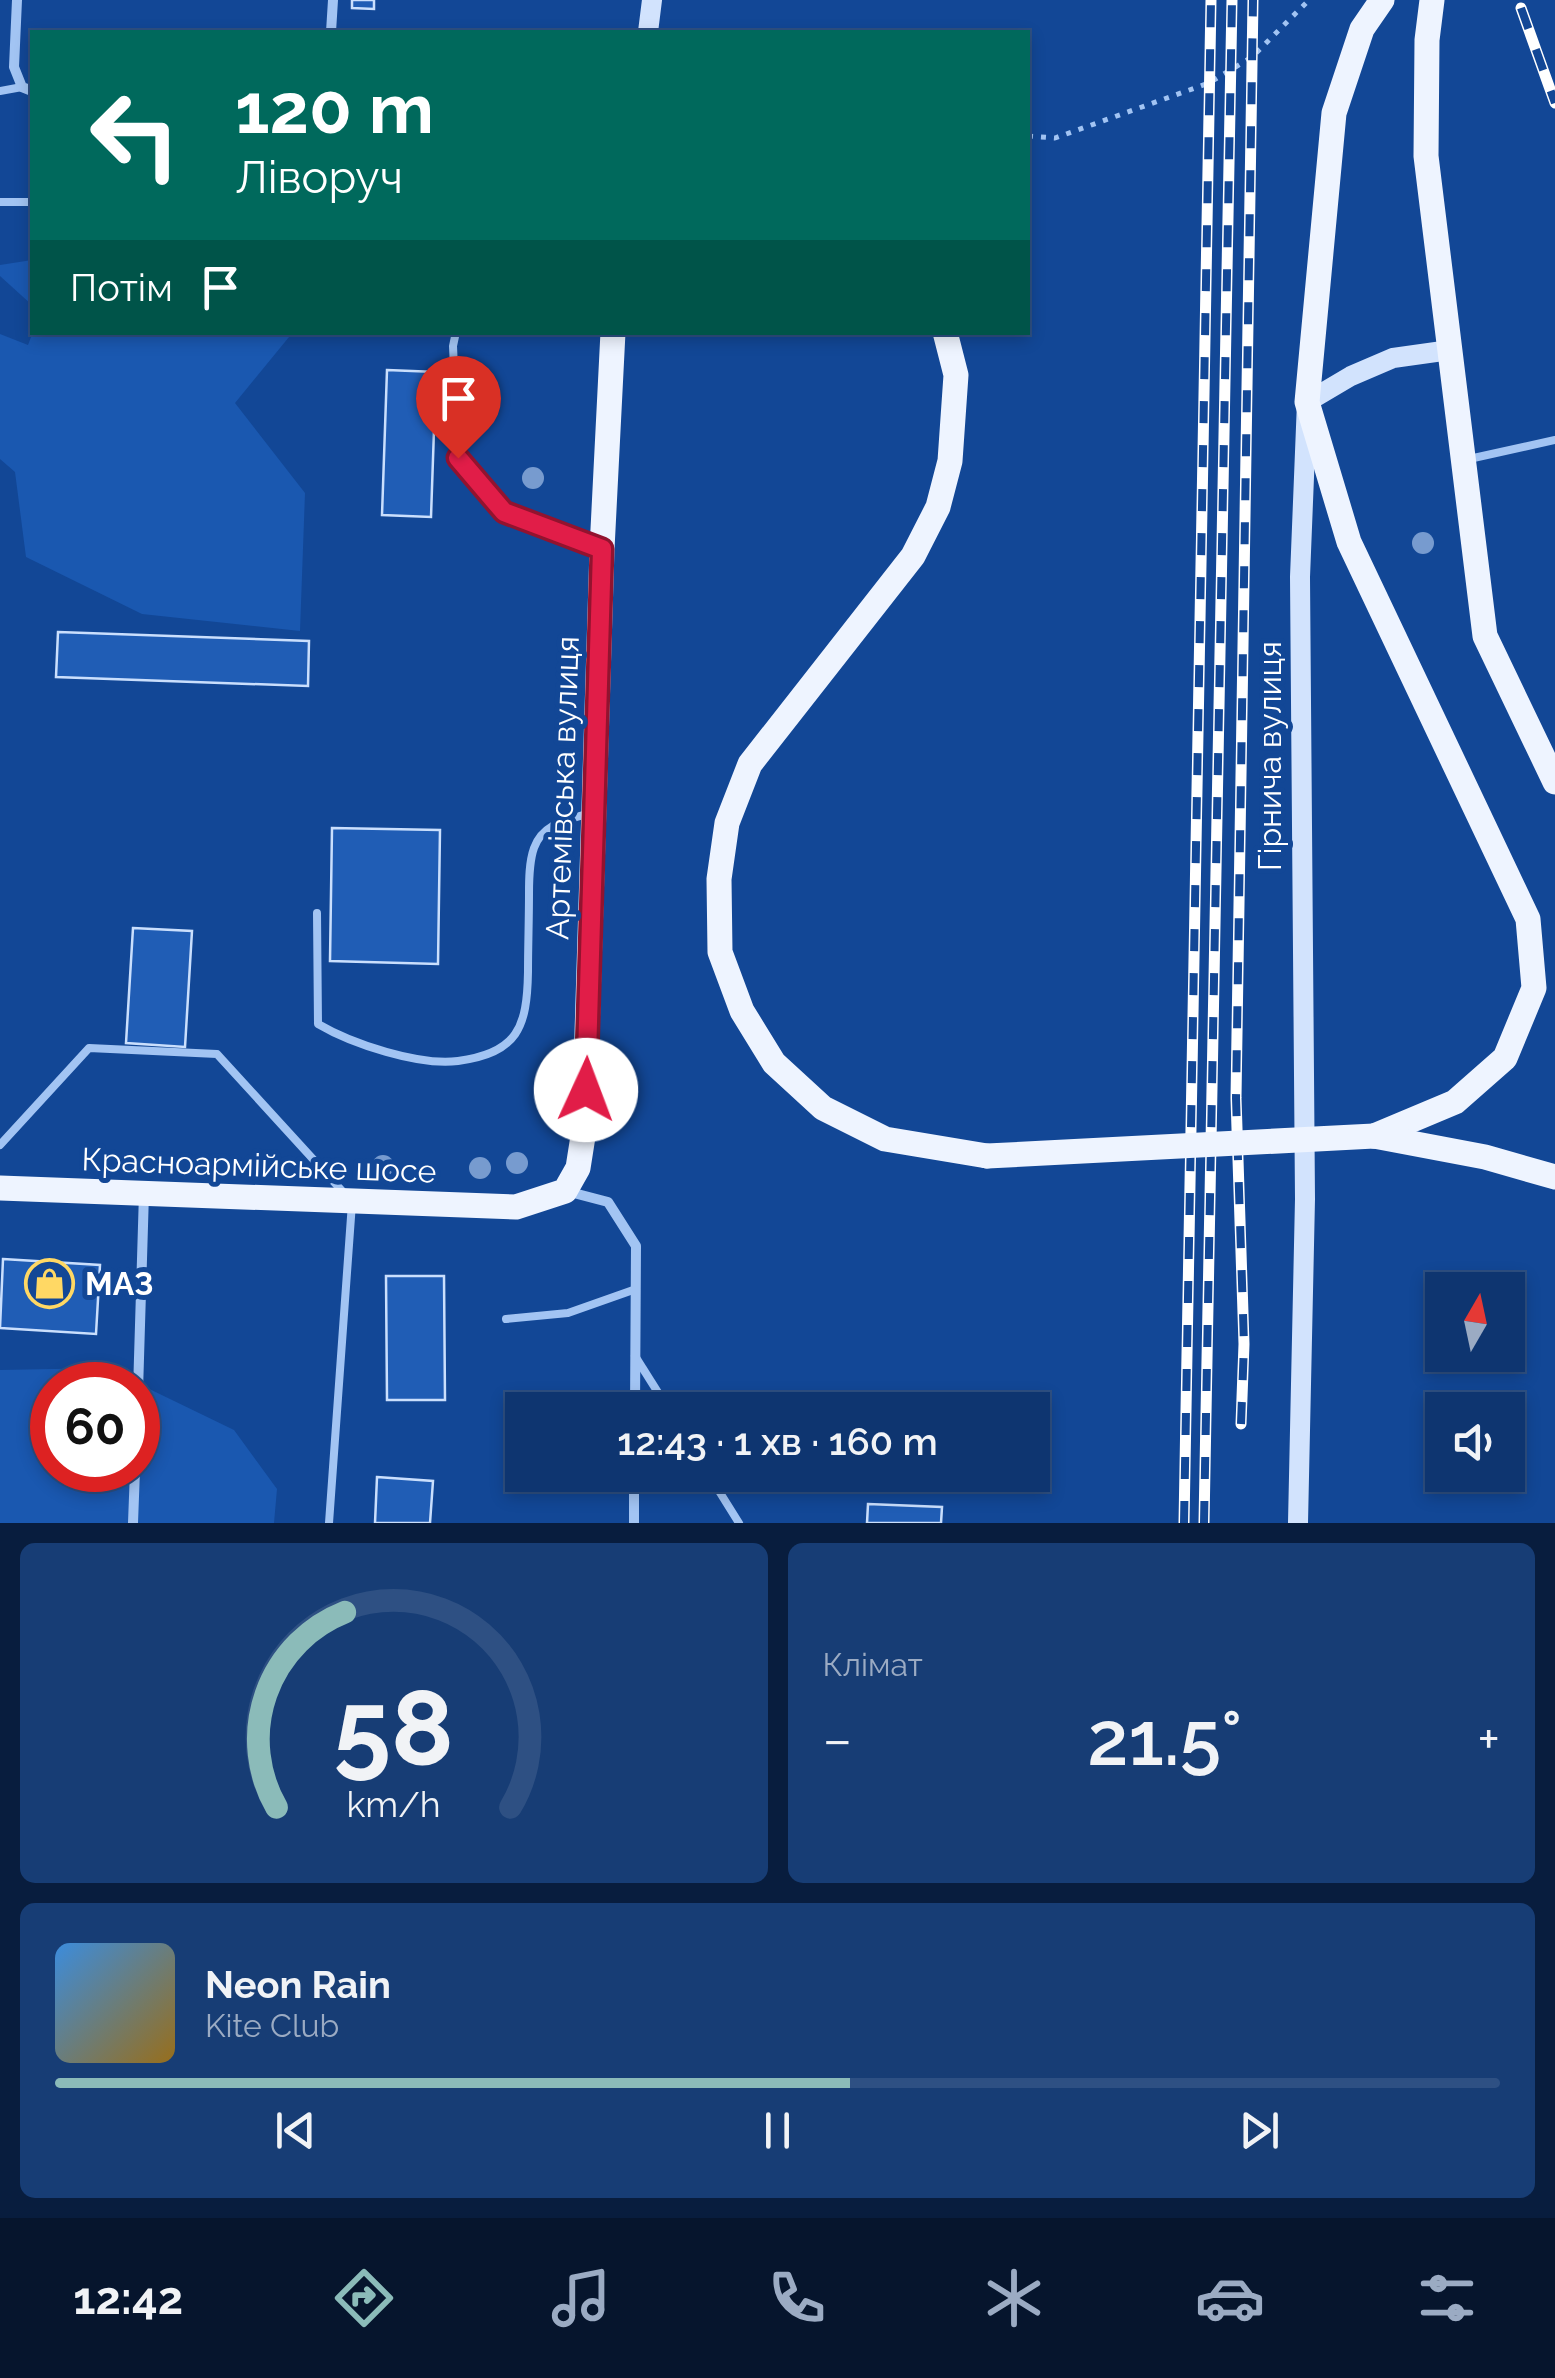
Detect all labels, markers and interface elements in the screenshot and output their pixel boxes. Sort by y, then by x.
text: 120 m [235,67,434,149]
icon: left [70,70,200,200]
text: Ліворуч [235,151,403,204]
icon: arrive [193,260,248,315]
text: Потім [70,265,173,310]
pin [416,356,501,459]
icon: arrive [431,371,486,426]
street label: Артемівська вулиця [538,635,586,941]
street label: Гірнича вулиця [1251,641,1288,871]
position arrow [534,1038,638,1142]
street label: Красноармійське шосе [81,1140,437,1190]
shop icon: МАЗ [24,1257,76,1309]
place label: МАЗ [85,1265,153,1302]
north arrow [1425,1272,1525,1372]
map controls [1425,1272,1525,1492]
speed limit sign: 60 [30,1362,160,1492]
button: sound [1425,1392,1525,1492]
text: 12:43 · 1 хв · 160 m [617,1419,938,1464]
text: Клімат [823,1646,923,1683]
text: 58 [334,1667,454,1789]
text: 21.5° [1087,1694,1242,1783]
text: − [823,1707,852,1772]
text: + [1477,1707,1500,1772]
text: km/h [347,1783,441,1825]
text: Neon Rain [205,1962,391,2007]
text: Kite Club [205,2007,339,2044]
icon: previous [268,2103,323,2158]
icon: pause [750,2103,805,2158]
icon: next [1232,2103,1287,2158]
icon: directions [329,2263,399,2333]
icon: music [546,2263,616,2333]
icon: phone [762,2263,832,2333]
icon: climate [979,2263,1049,2333]
icon: car [1195,2263,1265,2333]
icon: filters [1412,2263,1482,2333]
text: 12:42 [73,2272,183,2325]

